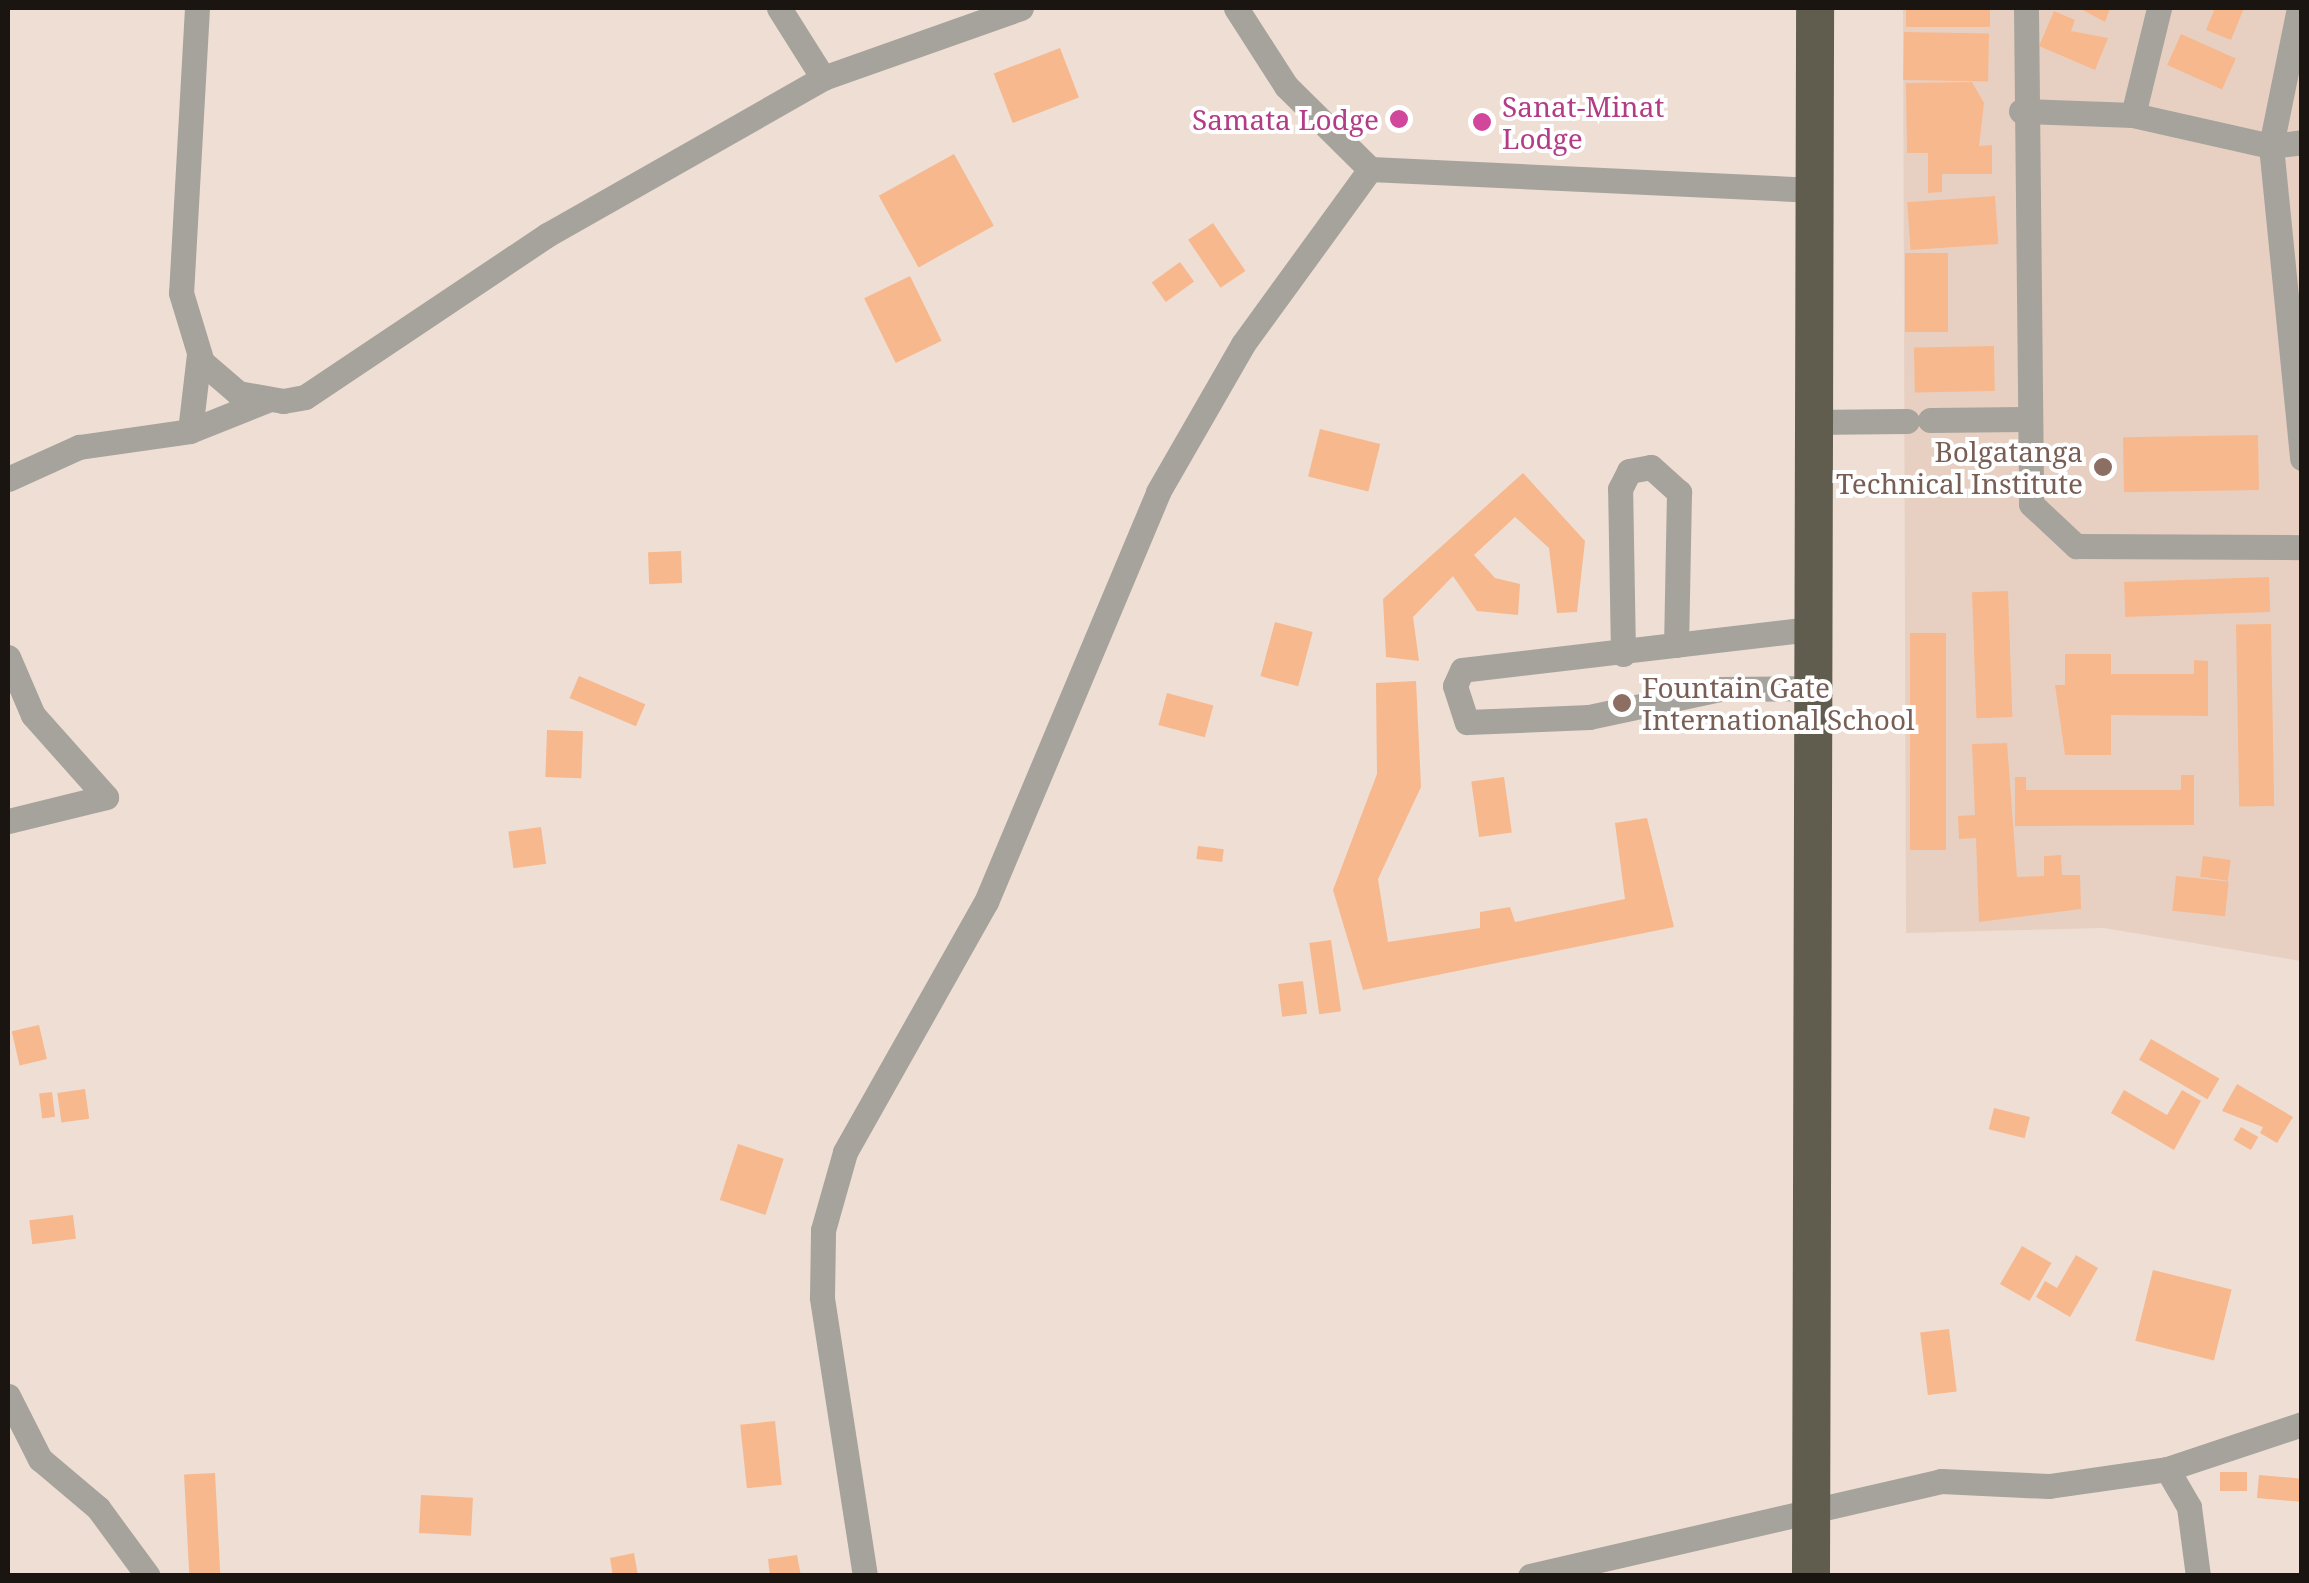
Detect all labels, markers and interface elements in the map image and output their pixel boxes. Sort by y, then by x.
place label: Sanat-Minat Lodge [1502,89,1664,155]
place label: Samata Lodge [1192,102,1379,136]
marker: Samata Lodge [1388,108,1410,130]
marker: Sanat-Minat Lodge [1471,111,1493,133]
place label: Bolgatanga Technical Institute [1836,434,2083,500]
marker: Bolgatanga Technical Institute [2092,456,2114,478]
place label: Fountain Gate International School [1642,670,1915,736]
marker: Fountain Gate International School [1611,692,1633,714]

